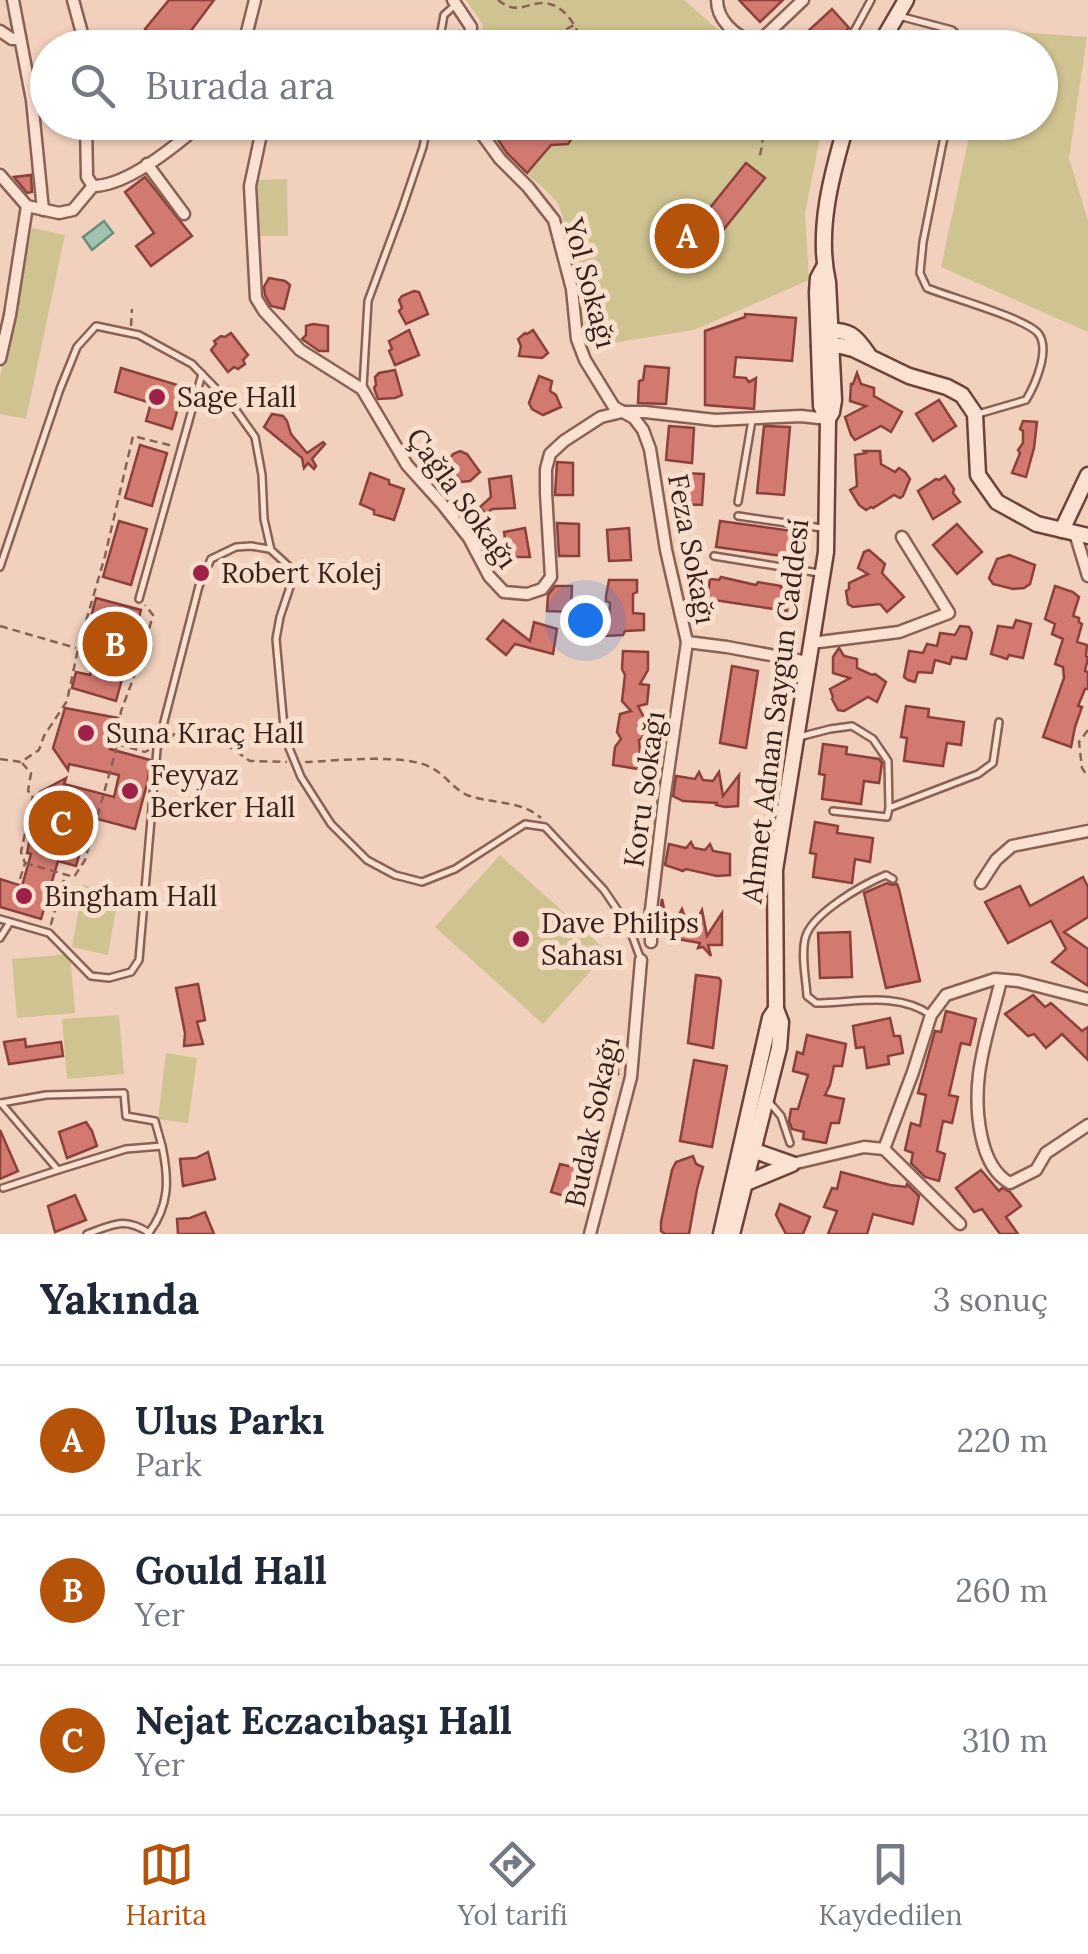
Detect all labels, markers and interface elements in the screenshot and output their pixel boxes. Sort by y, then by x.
search box [30,30,1058,140]
icon: search [65,58,120,113]
text: Burada ara [145,61,335,109]
pin: A [654,198,720,274]
street label: Yol Sokağı [555,213,625,352]
place label: Sage Hall [177,379,297,415]
marker: Sage Hall [146,386,168,408]
street label: Çağla Sokağı [399,421,525,575]
street label: Feza Sokağı [660,471,724,627]
street label: Ahmet Adnan Saygun Caddesi [733,517,816,906]
place label: Robert Kolej [221,555,382,591]
marker: Robert Kolej [190,562,212,584]
your location [560,595,611,646]
pin: B [82,606,148,682]
street label: Koru Sokağı [615,709,673,869]
place label: Suna Kıraç Hall [106,715,304,751]
marker: Suna Kıraç Hall [75,722,97,744]
place label: Feyyaz Berker Hall [150,757,295,825]
marker: Feyyaz Berker Hall [119,780,141,802]
pin: C [28,786,94,860]
place label: Bingham Hall [44,878,217,914]
marker: Bingham Hall [13,885,35,907]
place label: Dave Philips Sahası [541,905,699,973]
marker: Dave Philips Sahası [510,928,532,950]
street label: Budak Sokağı [556,1034,628,1210]
text: Yakında [40,1272,199,1326]
text: 3 sonuç [933,1279,1048,1320]
text: Ulus Parkı [135,1396,324,1444]
text: A [62,1420,83,1461]
text: 220 m [957,1420,1048,1461]
text: Park [135,1444,202,1485]
text: Gould Hall [135,1546,327,1594]
text: B [62,1570,83,1611]
text: 260 m [955,1570,1048,1611]
text: Yer [135,1594,185,1635]
text: Nejat Eczacıbaşı Hall [135,1696,512,1744]
text: C [61,1720,84,1761]
text: 310 m [962,1720,1048,1761]
text: Yer [135,1744,185,1785]
tab: Harita [125,1837,207,1933]
tab: Yol tarifi [458,1837,568,1933]
tab: Kaydedilen [819,1837,963,1933]

